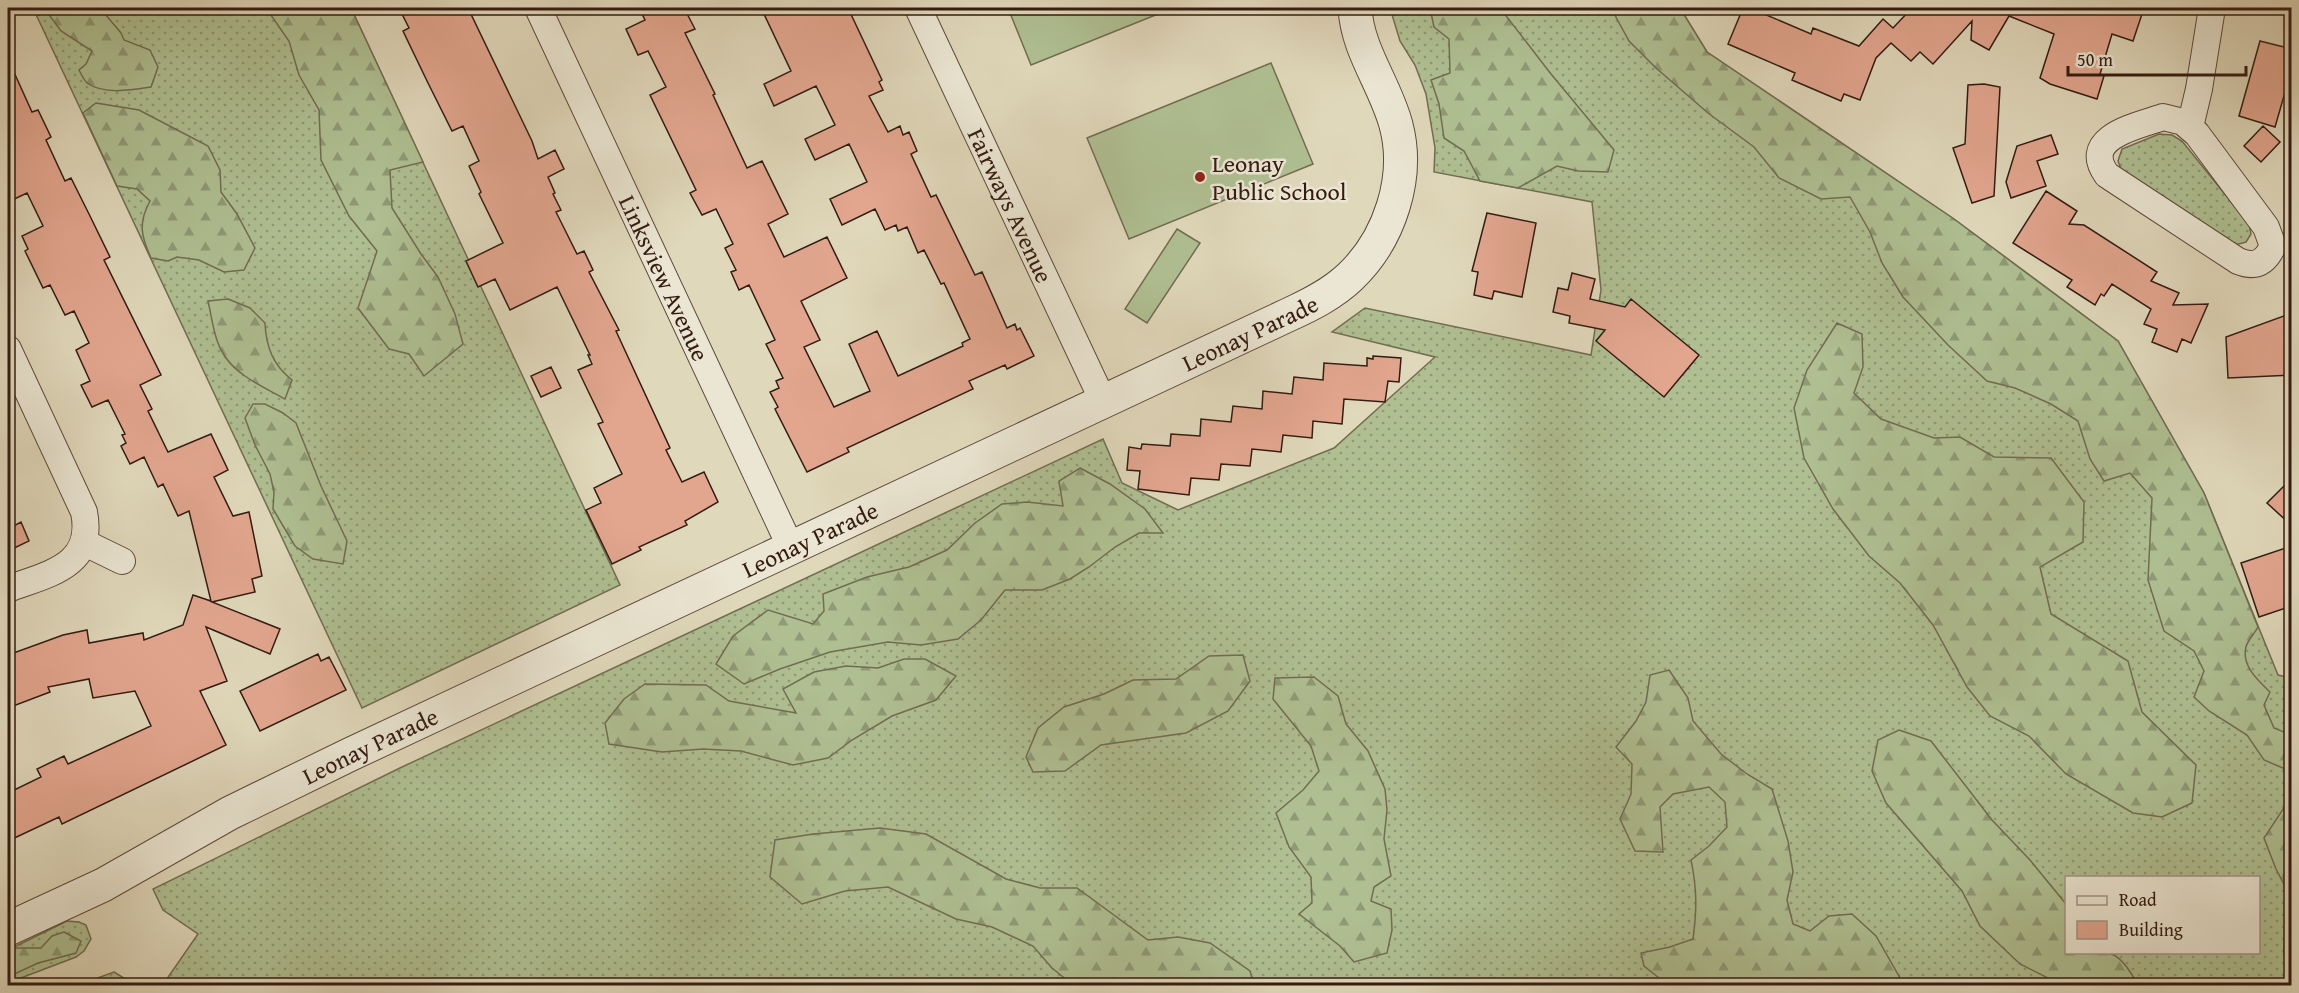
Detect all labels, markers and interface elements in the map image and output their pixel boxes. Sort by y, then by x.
scale bar [2068,39,2246,77]
text: 50 m [2077,46,2113,73]
street label: Fairways Avenue [959,122,1062,288]
place label: Leonay Public School [1212,146,1347,209]
marker: Leonay Public School [1193,170,1207,184]
street label: Linksview Avenue [610,189,718,367]
street label: Leonay Parade [1176,286,1324,380]
street label: Leonay Parade [736,492,884,586]
street label: Leonay Parade [296,698,444,793]
legend [2065,876,2260,954]
text: Road [2119,886,2157,913]
text: Building [2119,916,2183,943]

